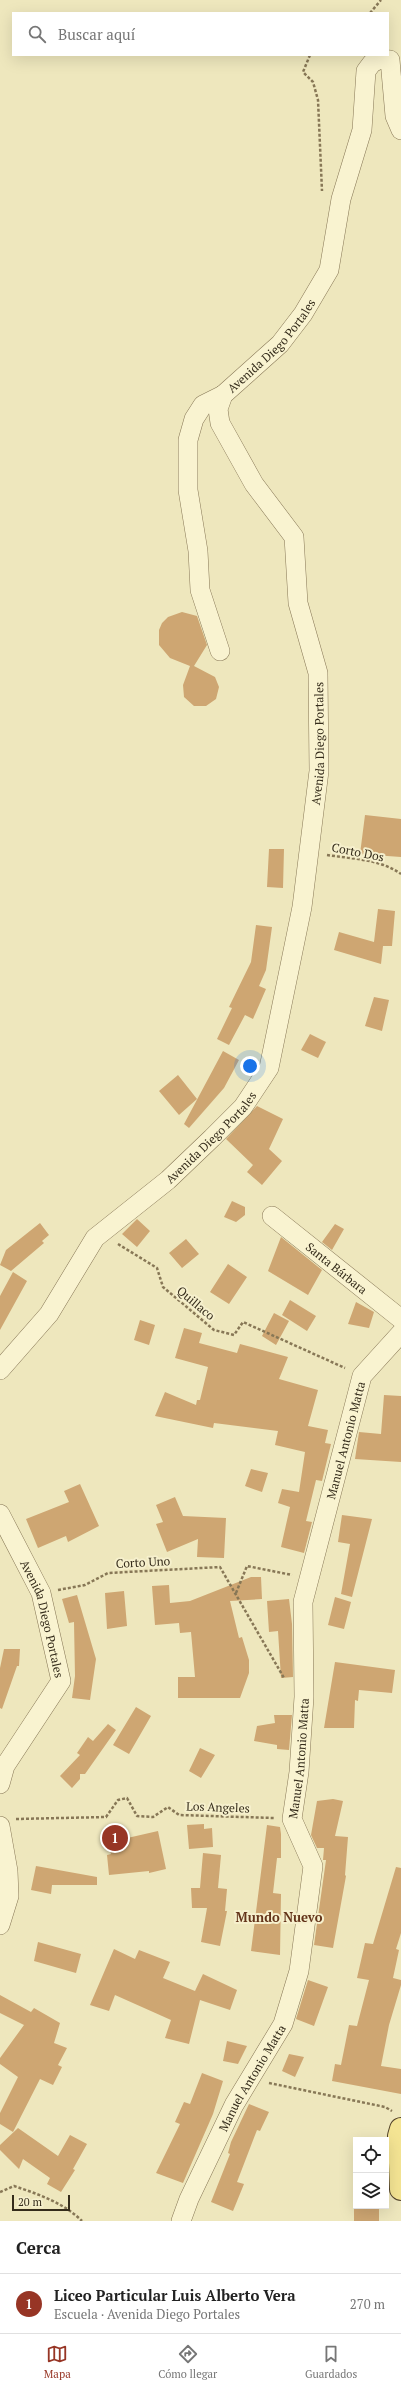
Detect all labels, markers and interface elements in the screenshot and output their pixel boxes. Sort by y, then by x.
search box [12,12,389,56]
icon: search [26,23,48,45]
text: Buscar aquí [58,24,135,44]
street label: Avenida Diego Portales [224,296,318,395]
street label: Avenida Diego Portales [307,682,327,806]
street label: Corto Dos [331,840,385,864]
your location [240,1056,260,1076]
street label: Avenida Diego Portales [162,1088,259,1186]
street label: Santa Bárbara [303,1239,371,1297]
street label: Quillaco [174,1283,218,1323]
street label: Manuel Antonio Matta [323,1380,368,1501]
street label: Corto Uno [115,1553,171,1571]
street label: Avenida Diego Portales [17,1557,68,1679]
street label: Manuel Antonio Matta [285,1698,311,1820]
street label: Los Angeles [186,1798,250,1816]
pin: 1 [102,1823,128,1853]
district label: Mundo Nuevo [236,1908,323,1926]
street label: Manuel Antonio Matta [215,2022,289,2134]
map controls [353,2137,389,2209]
button: locate [353,2137,389,2173]
button: layers [353,2173,389,2209]
scale bar [12,2193,70,2212]
text: 20 m [18,2195,42,2209]
text: Cerca [16,2236,61,2259]
text: Liceo Particular Luis Alberto Vera [54,2285,296,2305]
text: 1 [25,2295,33,2313]
text: 270 m [350,2295,385,2313]
text: Escuela · Avenida Diego Portales [54,2305,240,2323]
tab: Mapa [44,2343,71,2381]
tab: Cómo llegar [158,2343,217,2381]
tab: Guardados [305,2343,357,2381]

